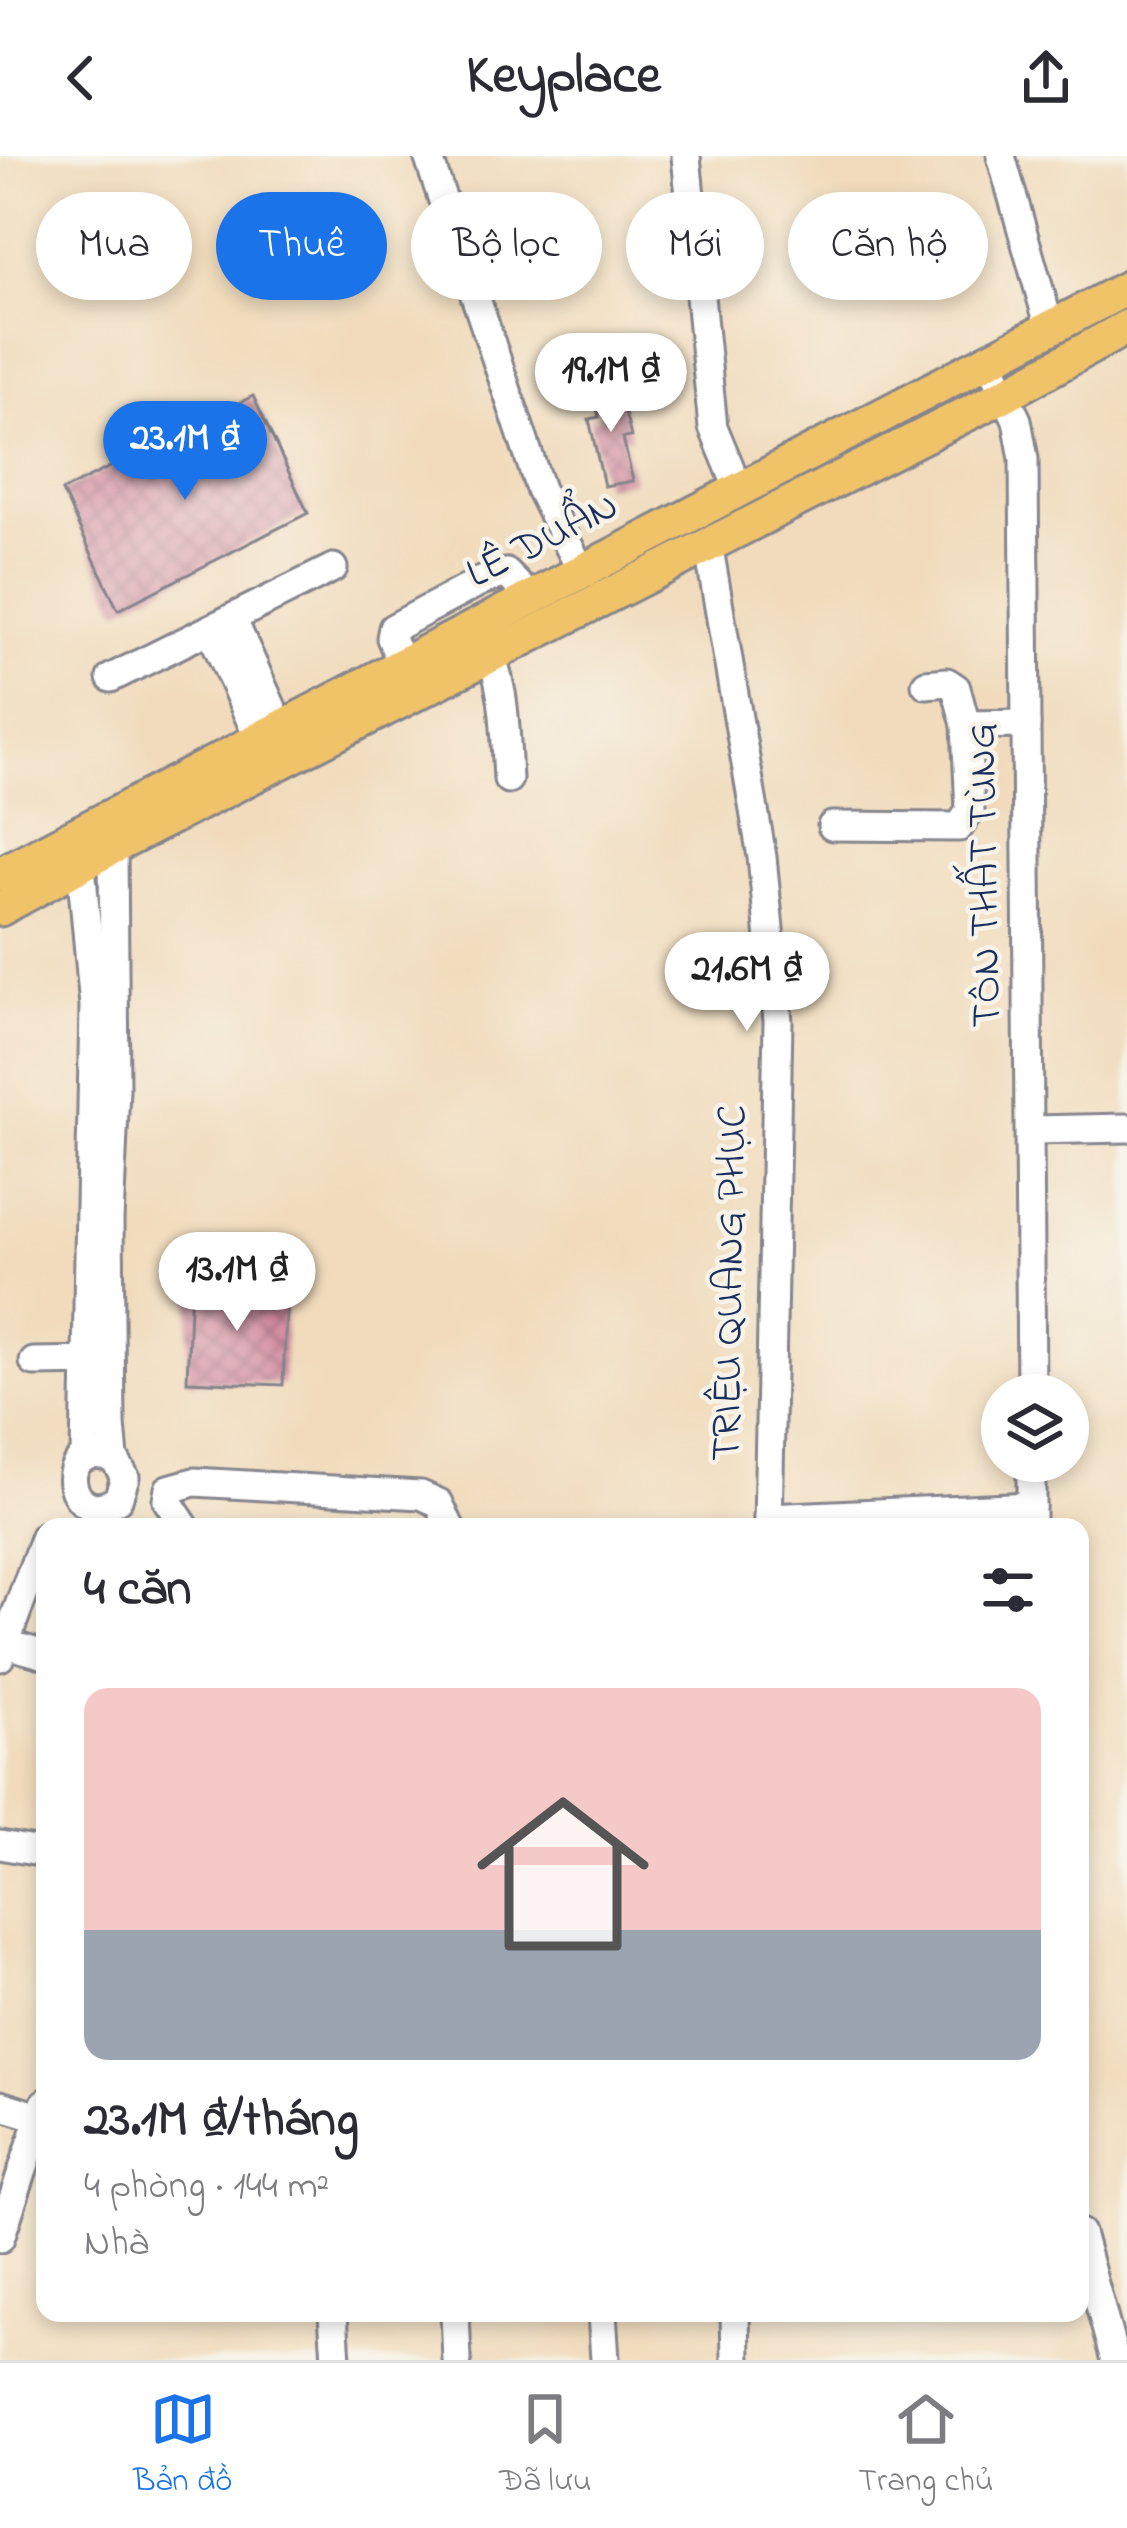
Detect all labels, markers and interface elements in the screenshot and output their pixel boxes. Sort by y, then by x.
text: Keyplace [466,39,661,117]
icon: back [48,45,114,111]
icon: share [1013,45,1079,111]
chip: Mua [36,192,192,300]
chip: Thuê [216,192,387,300]
chip: Bộ lọc [411,192,602,300]
chip: Mới [626,192,764,300]
chip: Căn hộ [788,192,988,300]
pin: 19.1M ₫ [500,333,722,435]
text: 19.1M ₫ [562,343,660,400]
pin: 23.1M ₫ [74,401,296,503]
text: 23.1M ₫ [130,411,240,468]
street label: LÊ DUẨN [454,472,630,605]
street label: TÔN THẤT TÙNG [950,722,1019,1028]
pin: 21.6M ₫ [636,932,858,1034]
text: 21.6M ₫ [692,942,802,999]
street label: TRIỆU QUANG PHỤC [697,1104,765,1462]
pin: 13.1M ₫ [126,1232,348,1334]
text: 13.1M ₫ [186,1242,288,1299]
map controls [981,1374,1089,1482]
button: layers [981,1374,1089,1482]
text: 4 căn [84,1553,191,1628]
icon: filters [975,1557,1041,1623]
icon: home [455,1766,671,1982]
text: 23.1M ₫/tháng [84,2084,359,2159]
text: 4 phòng · 144 m² [84,2159,329,2216]
text: Nhà [84,2216,149,2273]
tab: Bản đồ [133,2386,232,2506]
tab: Đã lưu [499,2386,591,2506]
tab: Trang chủ [858,2386,994,2506]

